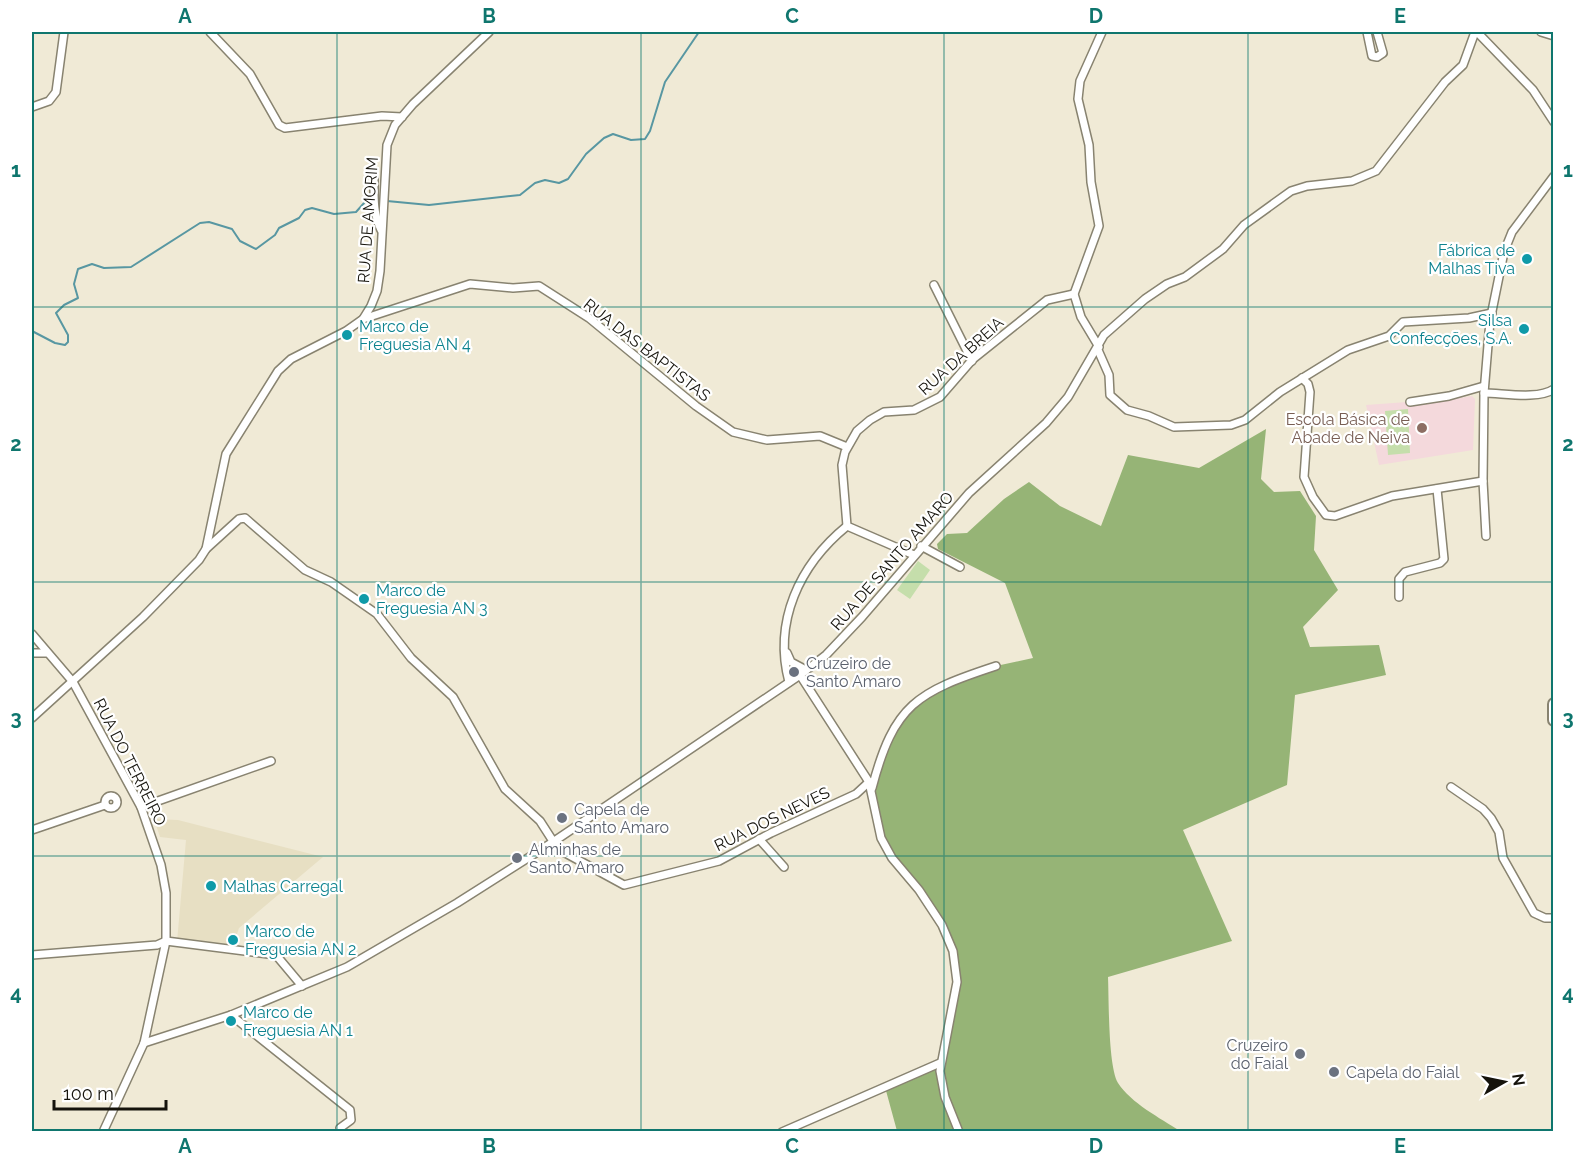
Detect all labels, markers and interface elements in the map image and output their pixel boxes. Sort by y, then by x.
text: A [178,4,192,28]
text: B [482,4,496,28]
text: C [785,4,799,28]
text: D [1089,4,1103,28]
text: E [1394,4,1406,28]
street label: RUA DE AMORIM [354,156,382,284]
text: 1 [11,158,21,182]
text: 1 [1563,158,1573,182]
place label: Fábrica de Malhas Tiva [1428,241,1515,278]
marker: Fábrica de Malhas Tiva [1520,252,1534,266]
street label: RUA DAS BAPTISTAS [580,295,714,406]
place label: Silsa Confecções, S.A. [1390,311,1512,348]
street label: RUA DA BREIA [915,313,1007,399]
place label: Marco de Freguesia AN 4 [359,317,471,354]
marker: Silsa Confecções, S.A. [1517,322,1531,336]
marker: Marco de Freguesia AN 4 [340,328,354,342]
place label: Escola Básica de Abade de Neiva [1286,410,1410,447]
marker: Escola Básica de Abade de Neiva [1415,421,1429,435]
text: 2 [10,432,22,456]
text: 2 [1562,432,1574,456]
street label: RUA DE SANTO AMARO [827,488,957,634]
place label: Marco de Freguesia AN 3 [376,581,488,618]
marker: Marco de Freguesia AN 3 [357,592,371,606]
place label: Cruzeiro de Santo Amaro [806,654,901,691]
marker: Cruzeiro de Santo Amaro [787,665,801,679]
street label: RUA DO TERREIRO [90,695,170,829]
text: 3 [10,706,22,730]
text: 3 [1562,706,1574,730]
street label: RUA DOS NEVES [711,783,833,855]
place label: Capela de Santo Amaro [574,800,669,837]
marker: Capela de Santo Amaro [555,811,569,825]
place label: Alminhas de Santo Amaro [529,840,624,877]
marker: Alminhas de Santo Amaro [510,851,524,865]
place label: Malhas Carregal [223,877,344,896]
marker: Malhas Carregal [204,879,218,893]
place label: Marco de Freguesia AN 2 [245,922,356,959]
marker: Marco de Freguesia AN 2 [226,933,240,947]
text: 4 [10,981,22,1005]
text: 4 [1562,981,1574,1005]
place label: Marco de Freguesia AN 1 [243,1003,353,1040]
marker: Marco de Freguesia AN 1 [224,1014,238,1028]
place label: Cruzeiro do Faial [1226,1036,1289,1073]
marker: Cruzeiro do Faial [1293,1047,1307,1061]
north arrow [1474,1052,1534,1112]
place label: Capela do Faial [1346,1063,1460,1082]
marker: Capela do Faial [1327,1065,1341,1079]
text: N [1508,1072,1529,1087]
scale bar [54,1073,166,1111]
text: 100 m [63,1083,114,1104]
text: A [178,1134,192,1158]
text: B [482,1134,496,1158]
text: C [785,1134,799,1158]
text: D [1089,1134,1103,1158]
text: E [1394,1134,1406,1158]

